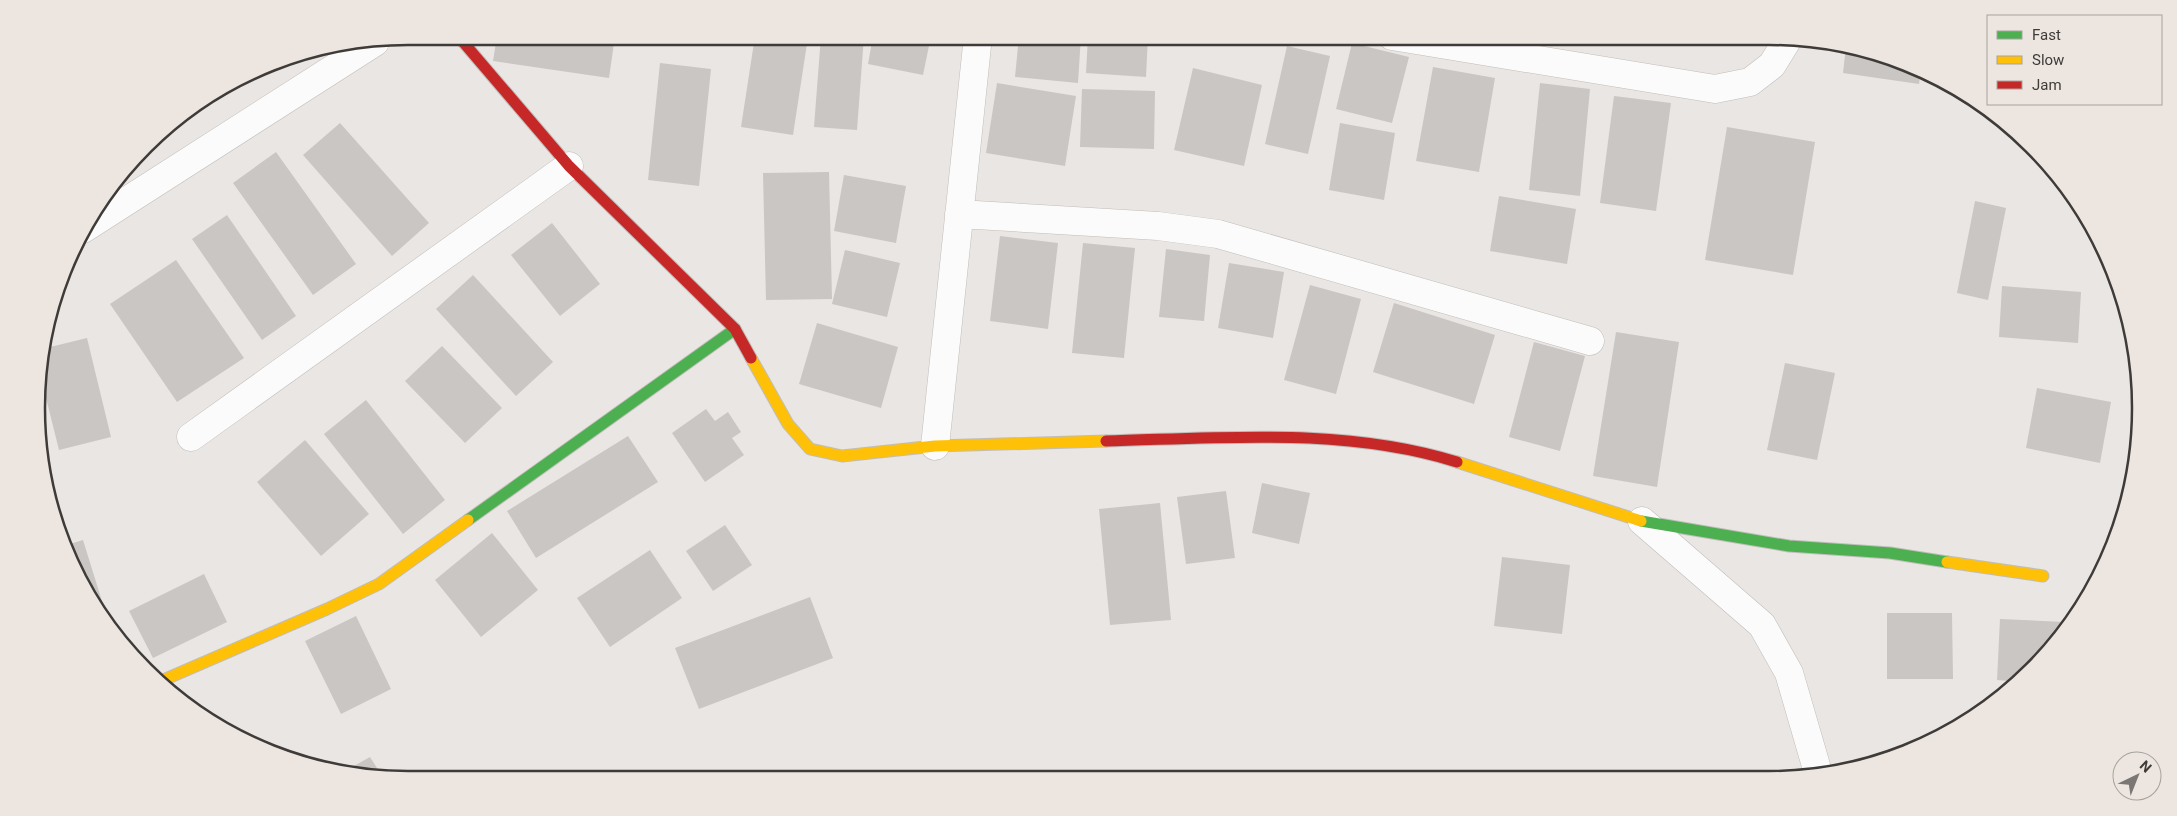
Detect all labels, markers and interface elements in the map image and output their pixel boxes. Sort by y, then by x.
legend [1987,15,2162,105]
text: Fast [2032,26,2061,44]
text: Slow [2032,51,2064,69]
text: Jam [2032,76,2062,94]
north arrow [2112,751,2162,801]
text: N [2137,757,2155,776]

